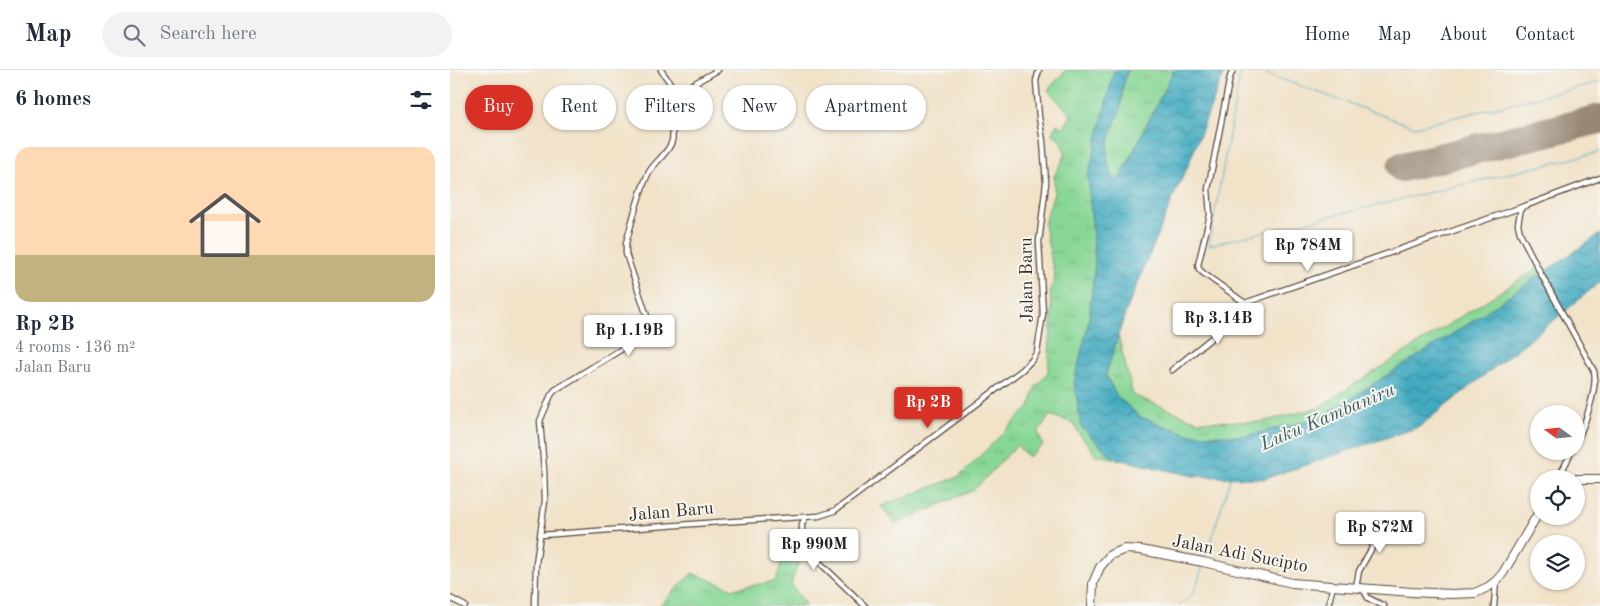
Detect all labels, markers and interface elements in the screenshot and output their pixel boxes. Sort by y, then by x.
search box [102,12,452,57]
icon: search [120,21,148,49]
text: Map [25,23,72,47]
text: Search here [160,25,257,44]
text: Home [1304,26,1350,44]
text: Map [1378,26,1411,44]
text: About [1439,26,1487,44]
text: Contact [1515,26,1575,44]
chip: Buy [465,85,533,130]
chip: Rent [543,85,616,130]
chip: Filters [626,85,713,130]
chip: New [723,85,796,130]
chip: Apartment [806,85,926,130]
icon: filters [407,86,435,114]
text: 6 homes [15,89,91,110]
icon: home [180,180,270,270]
pin: Rp 784M [1262,230,1354,272]
street label: Jalan Baru [1017,237,1037,323]
text: Rp 784M [1275,238,1341,254]
pin: Rp 3.14B [1166,302,1270,345]
text: Rp 3.14B [1184,311,1252,327]
text: Rp 2B [15,314,75,335]
pin: Rp 1.19B [577,314,681,357]
text: Rp 1.19B [595,323,663,339]
text: 4 rooms · 136 m² [15,340,135,356]
text: Jalan Baru [15,360,91,376]
water label: Luku Kambaniru [1257,381,1398,455]
pin: Rp 2B [893,386,963,429]
text: Rp 2B [905,395,951,411]
north arrow [1530,405,1585,460]
map controls [1530,405,1585,590]
button: locate [1530,470,1585,525]
street label: Jalan Baru [628,499,715,525]
pin: Rp 872M [1334,512,1426,554]
text: Rp 872M [1347,520,1413,536]
pin: Rp 990M [768,528,860,571]
street label: Jalan Adi Sucipto [1170,532,1310,576]
button: layers [1530,535,1585,590]
text: Rp 990M [781,537,847,553]

